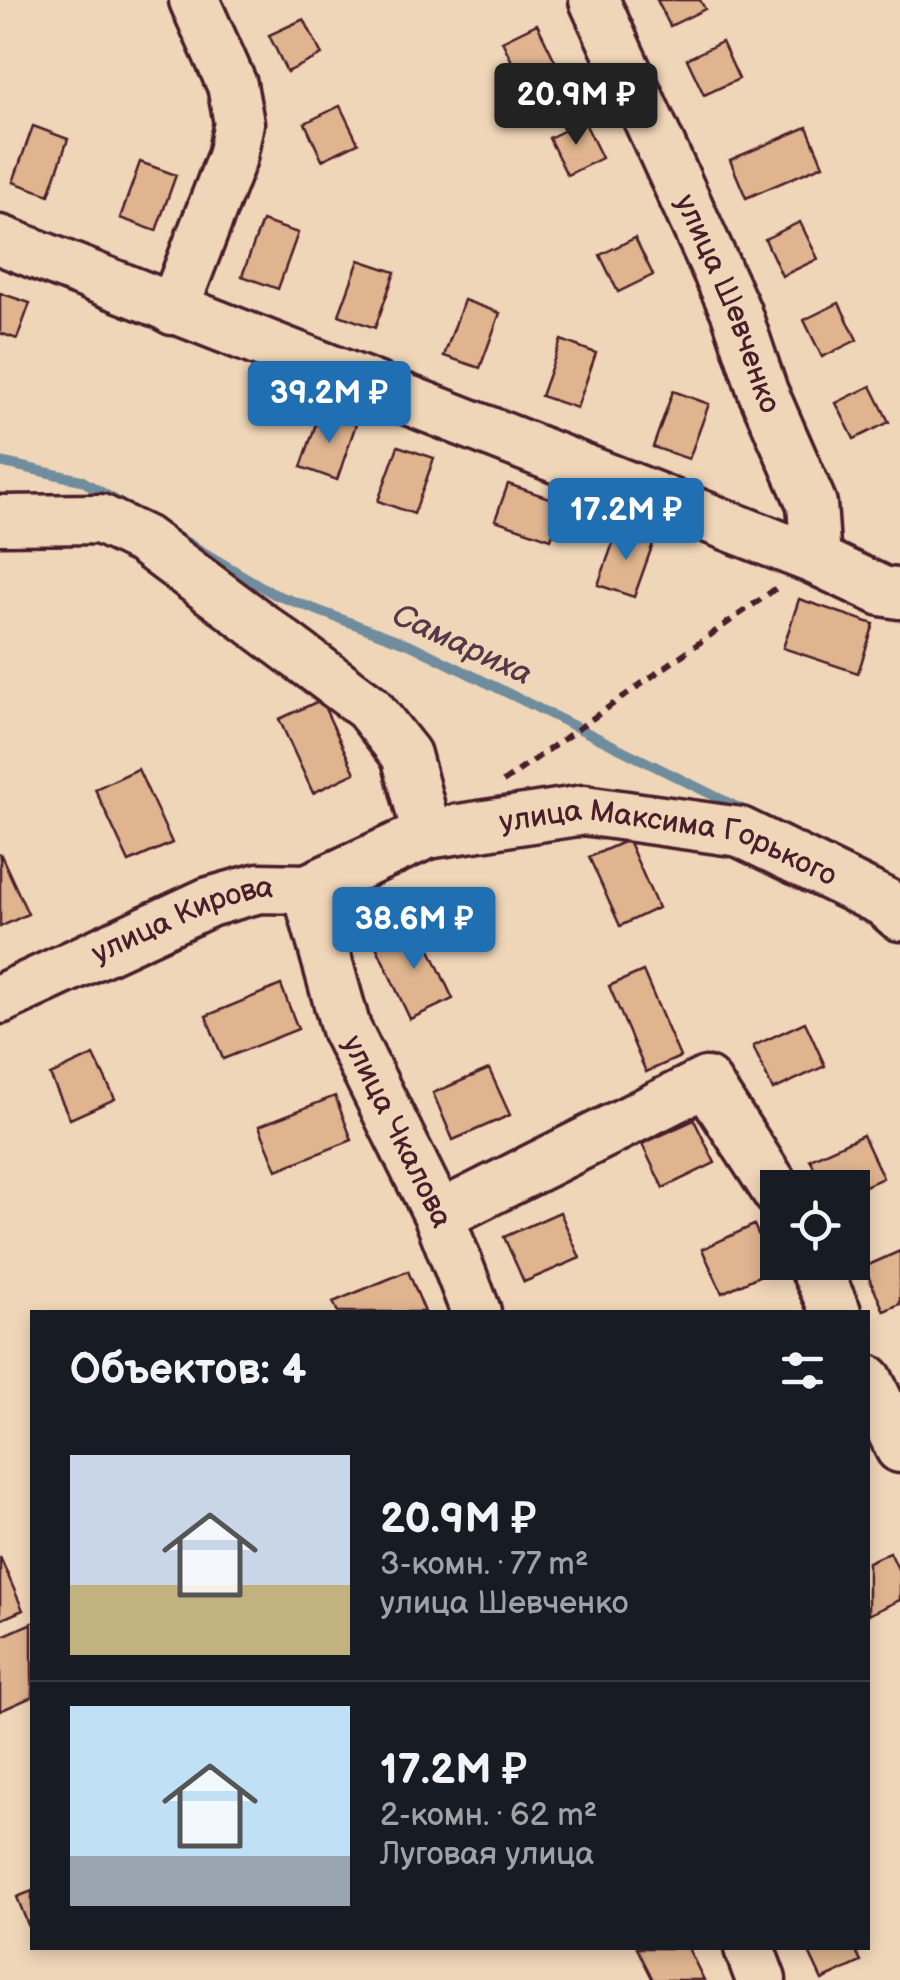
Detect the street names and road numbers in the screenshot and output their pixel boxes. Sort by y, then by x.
street label: улица Шевченко [667,189,788,419]
street label: улица Максима Горького [497,792,843,894]
street label: улица Кирова [86,870,274,972]
street label: улица Чкалова [334,1029,460,1233]

